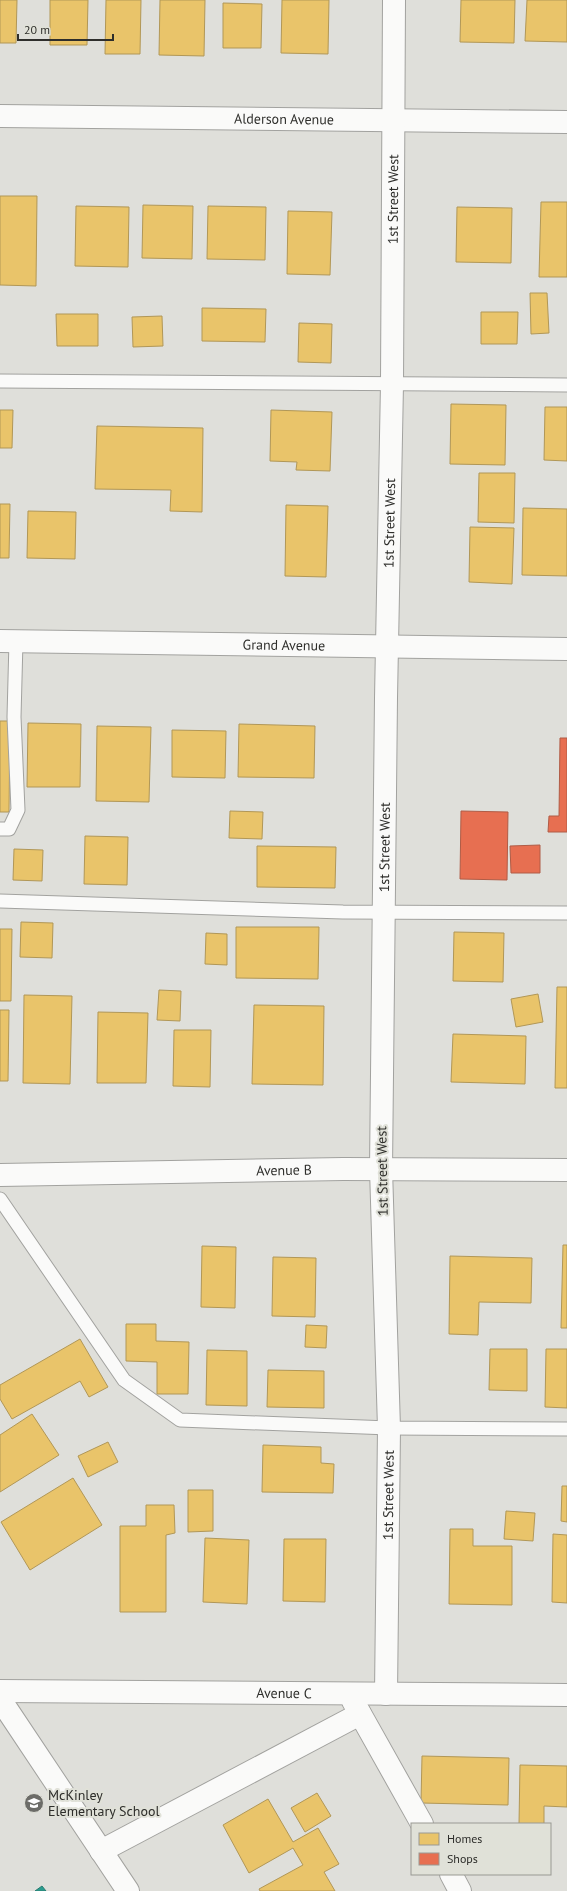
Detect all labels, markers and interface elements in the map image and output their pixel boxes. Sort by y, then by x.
scale bar [18,16,113,42]
text: 20 m [24,22,50,37]
street label: Alderson Avenue [234,109,334,129]
street label: 1st Street West [384,154,402,244]
street label: 1st Street West [379,478,399,568]
street label: Grand Avenue [243,635,325,655]
street label: 1st Street West [375,802,394,892]
street label: 1st Street West [372,1126,392,1216]
street label: Avenue B [256,1161,312,1180]
street label: 1st Street West [379,1450,398,1540]
street label: Avenue C [256,1684,312,1702]
place label: McKinley Elementary School [48,1786,160,1820]
school or university icon: McKinley Elementary School [23,1792,45,1814]
legend [411,1823,551,1875]
text: Homes [447,1831,482,1846]
text: Shops [447,1851,478,1866]

